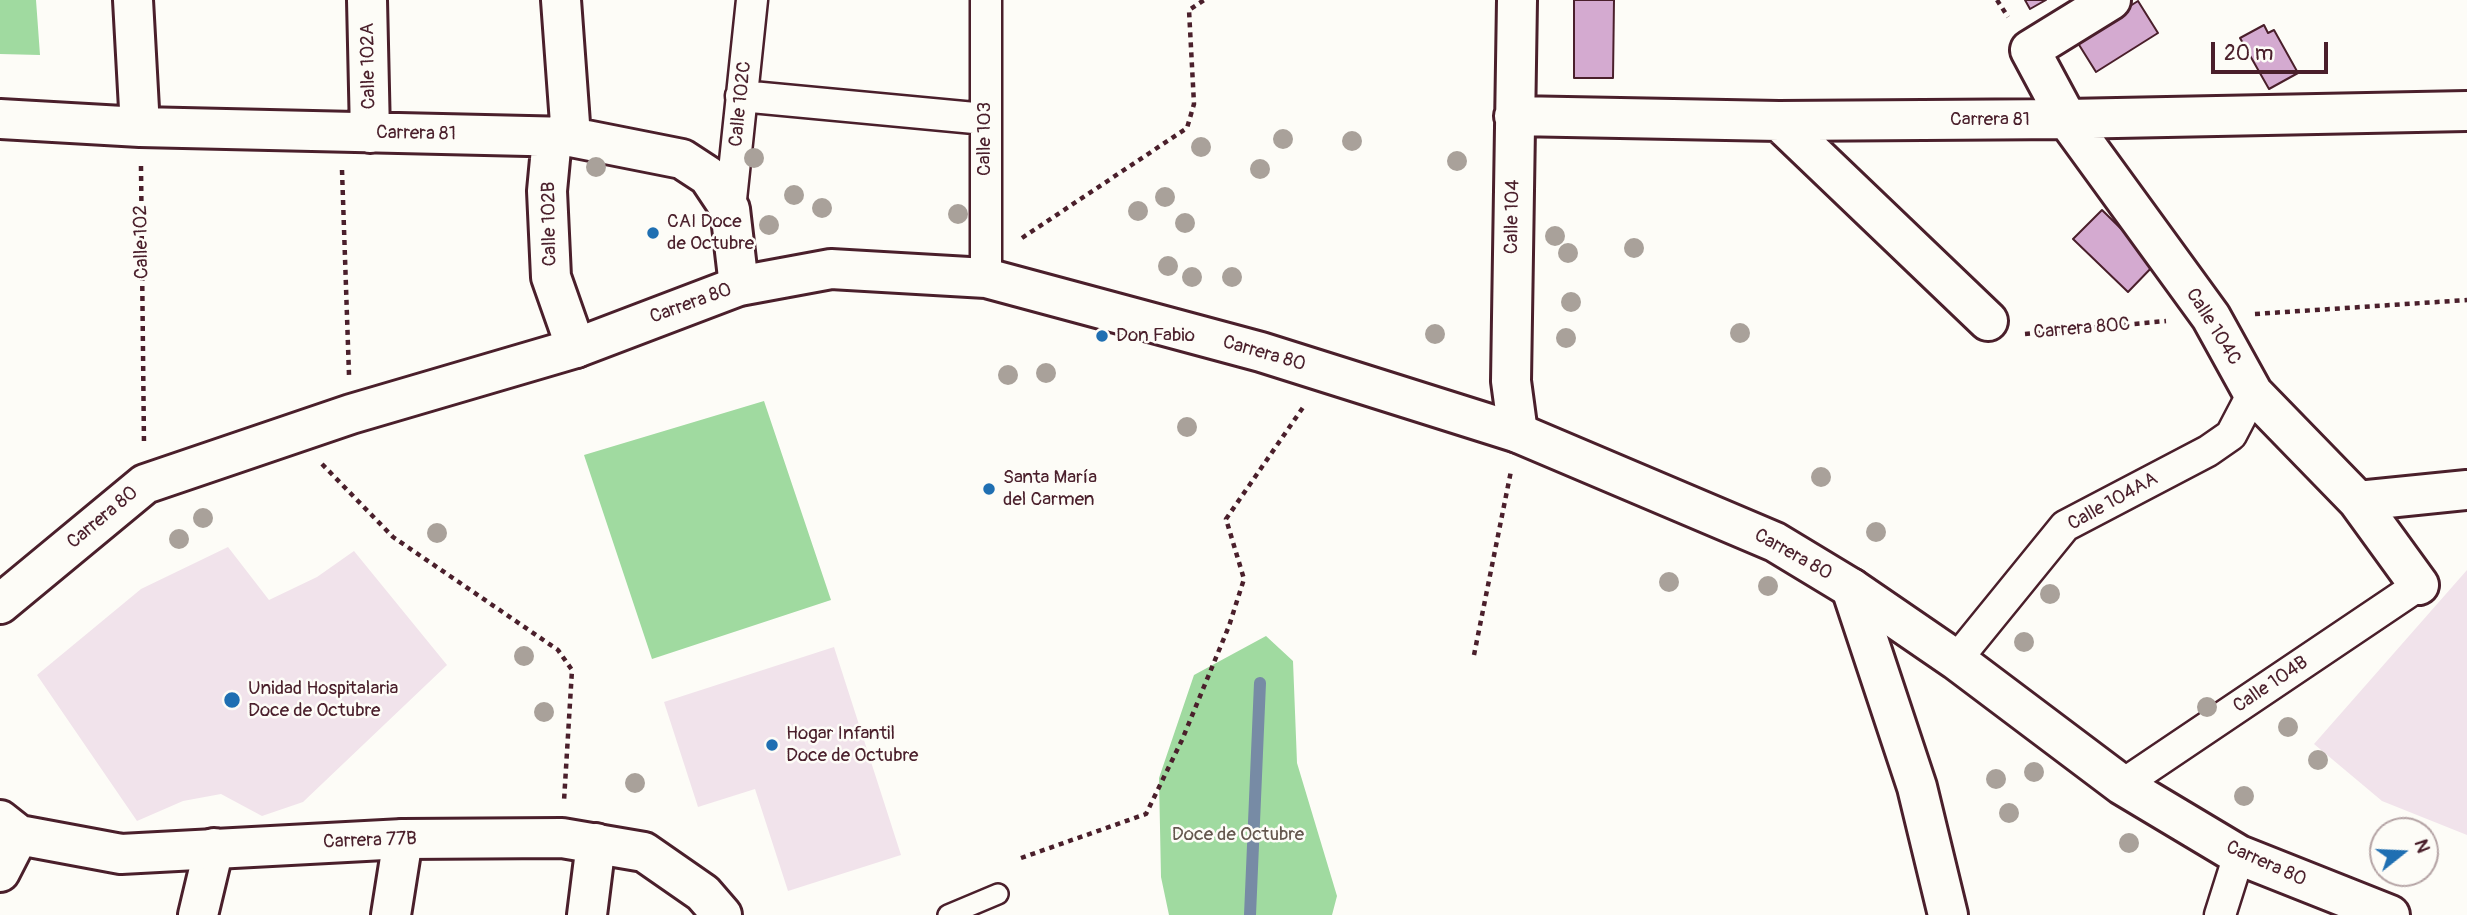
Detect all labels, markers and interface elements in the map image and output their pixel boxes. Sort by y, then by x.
street label: Calle 102A [357,23,381,109]
scale bar [2215,28,2332,72]
text: 20 m [2224,40,2273,67]
street label: Calle 102C [725,60,757,148]
street label: Calle 103 [974,102,996,176]
street label: Carrera 81 [1950,109,2030,131]
street label: Carrera 81 [376,122,456,146]
street label: Calle 104 [1501,180,1525,254]
street label: Calle 102B [538,181,562,267]
street label: Calle 102 [130,205,154,279]
place label: CAI Doce de Octubre [667,211,754,255]
marker: CAI Doce de Octubre [645,225,661,241]
street label: Carrera 80 [647,279,735,329]
street label: Calle 104C [2180,284,2246,370]
street label: Carrera 80C [2033,313,2131,345]
place label: Don Fabio [1116,325,1195,347]
marker: Don Fabio [1094,328,1110,344]
street label: Carrera 80 [1220,331,1308,377]
place label: Santa María del Carmen [1003,467,1097,511]
street label: Calle 104AA [2064,468,2162,536]
marker: Santa María del Carmen [981,481,997,497]
street label: Carrera 80 [63,482,143,554]
street label: Carrera 80 [1750,524,1836,586]
street label: Calle 104B [2229,652,2313,718]
place label: Unidad Hospitalaria Doce de Octubre [248,678,398,722]
marker: Unidad Hospitalaria Doce de Octubre [222,690,242,710]
place label: Hogar Infantil Doce de Octubre [786,723,918,767]
marker: Hogar Infantil Doce de Octubre [764,737,780,753]
north arrow [2369,817,2439,887]
park label: Doce de Octubre [1172,824,1304,846]
street label: Carrera 77B [323,828,417,854]
street label: Carrera 80 [2222,836,2310,892]
text: N [2409,836,2435,856]

